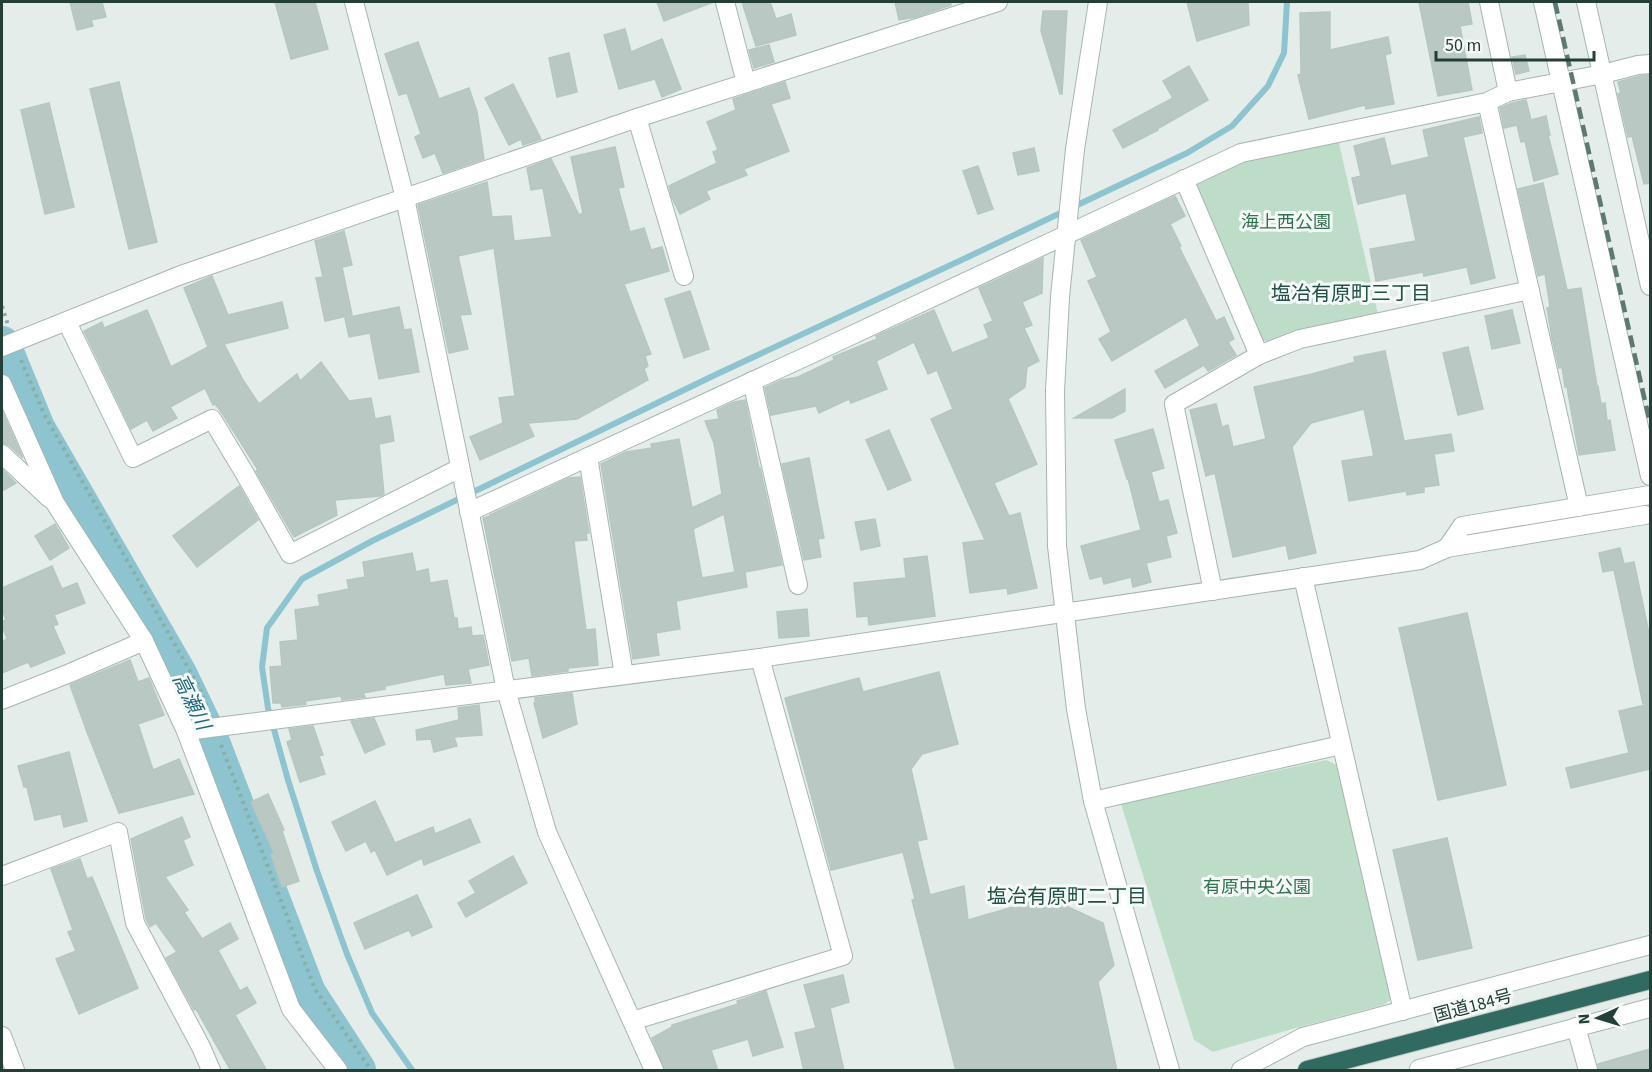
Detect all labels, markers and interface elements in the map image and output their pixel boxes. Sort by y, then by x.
scale bar [1436,24,1594,62]
text: 50 m [1445,33,1481,58]
park label: 海上西公園 [1241,210,1331,235]
district label: 塩冶有原町三丁目 [1271,280,1431,308]
water label: 高瀬川 [165,669,218,737]
park label: 有原中央公園 [1203,875,1311,900]
district label: 塩冶有原町二丁目 [987,883,1147,911]
street label: 国道184号 [1431,983,1515,1029]
north arrow [1568,988,1628,1048]
text: N [1573,1013,1595,1025]

